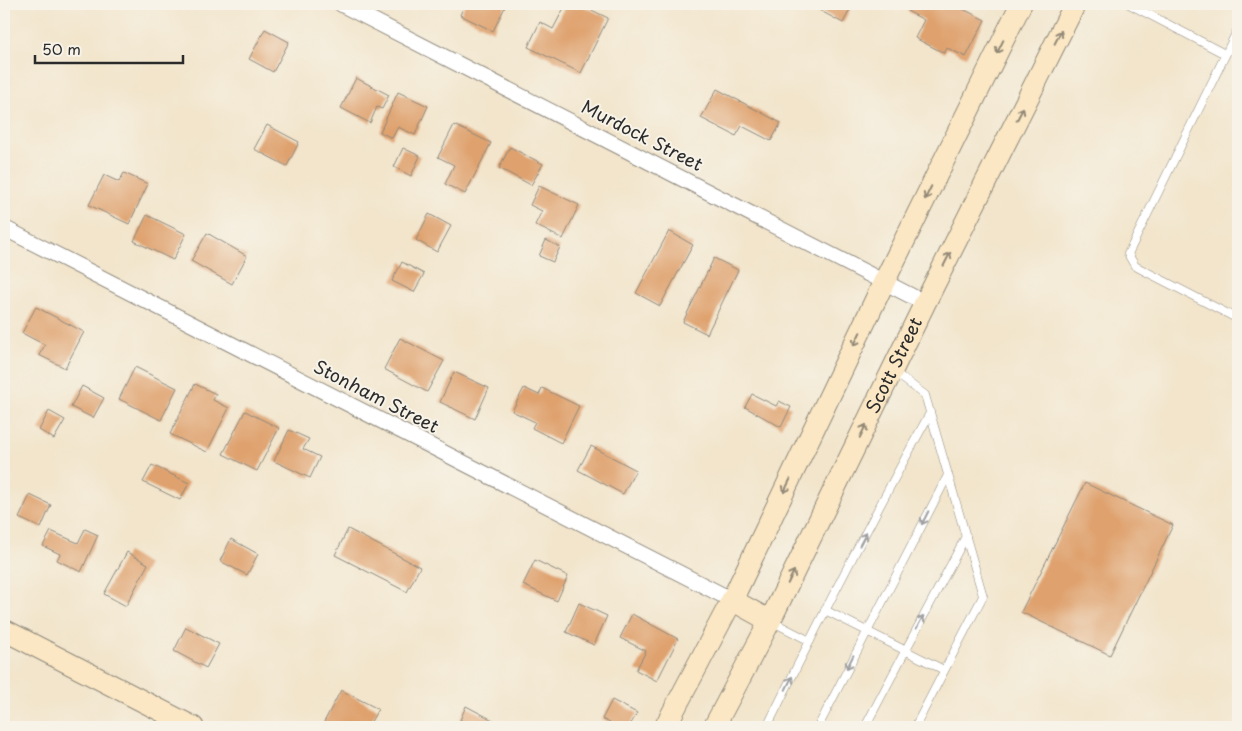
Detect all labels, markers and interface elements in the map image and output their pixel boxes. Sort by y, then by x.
one-way arrow [1054,30,1063,45]
scale bar [35,32,182,64]
text: 50 m [42,37,81,60]
one-way arrow [995,40,1005,55]
street label: Murdock Street [577,92,708,177]
one-way arrow [1016,107,1025,122]
one-way arrow [923,185,932,200]
one-way arrow [942,252,952,267]
street label: Scott Street [858,312,928,418]
one-way arrow [852,331,861,346]
street label: Stonham Street [309,352,444,439]
one-way arrow [859,424,868,439]
one-way arrow [782,478,791,493]
one-way arrow [920,511,930,526]
one-way arrow [859,532,868,547]
one-way arrow [787,570,796,585]
one-way arrow [916,615,925,630]
one-way arrow [845,655,855,670]
one-way arrow [784,676,794,691]

